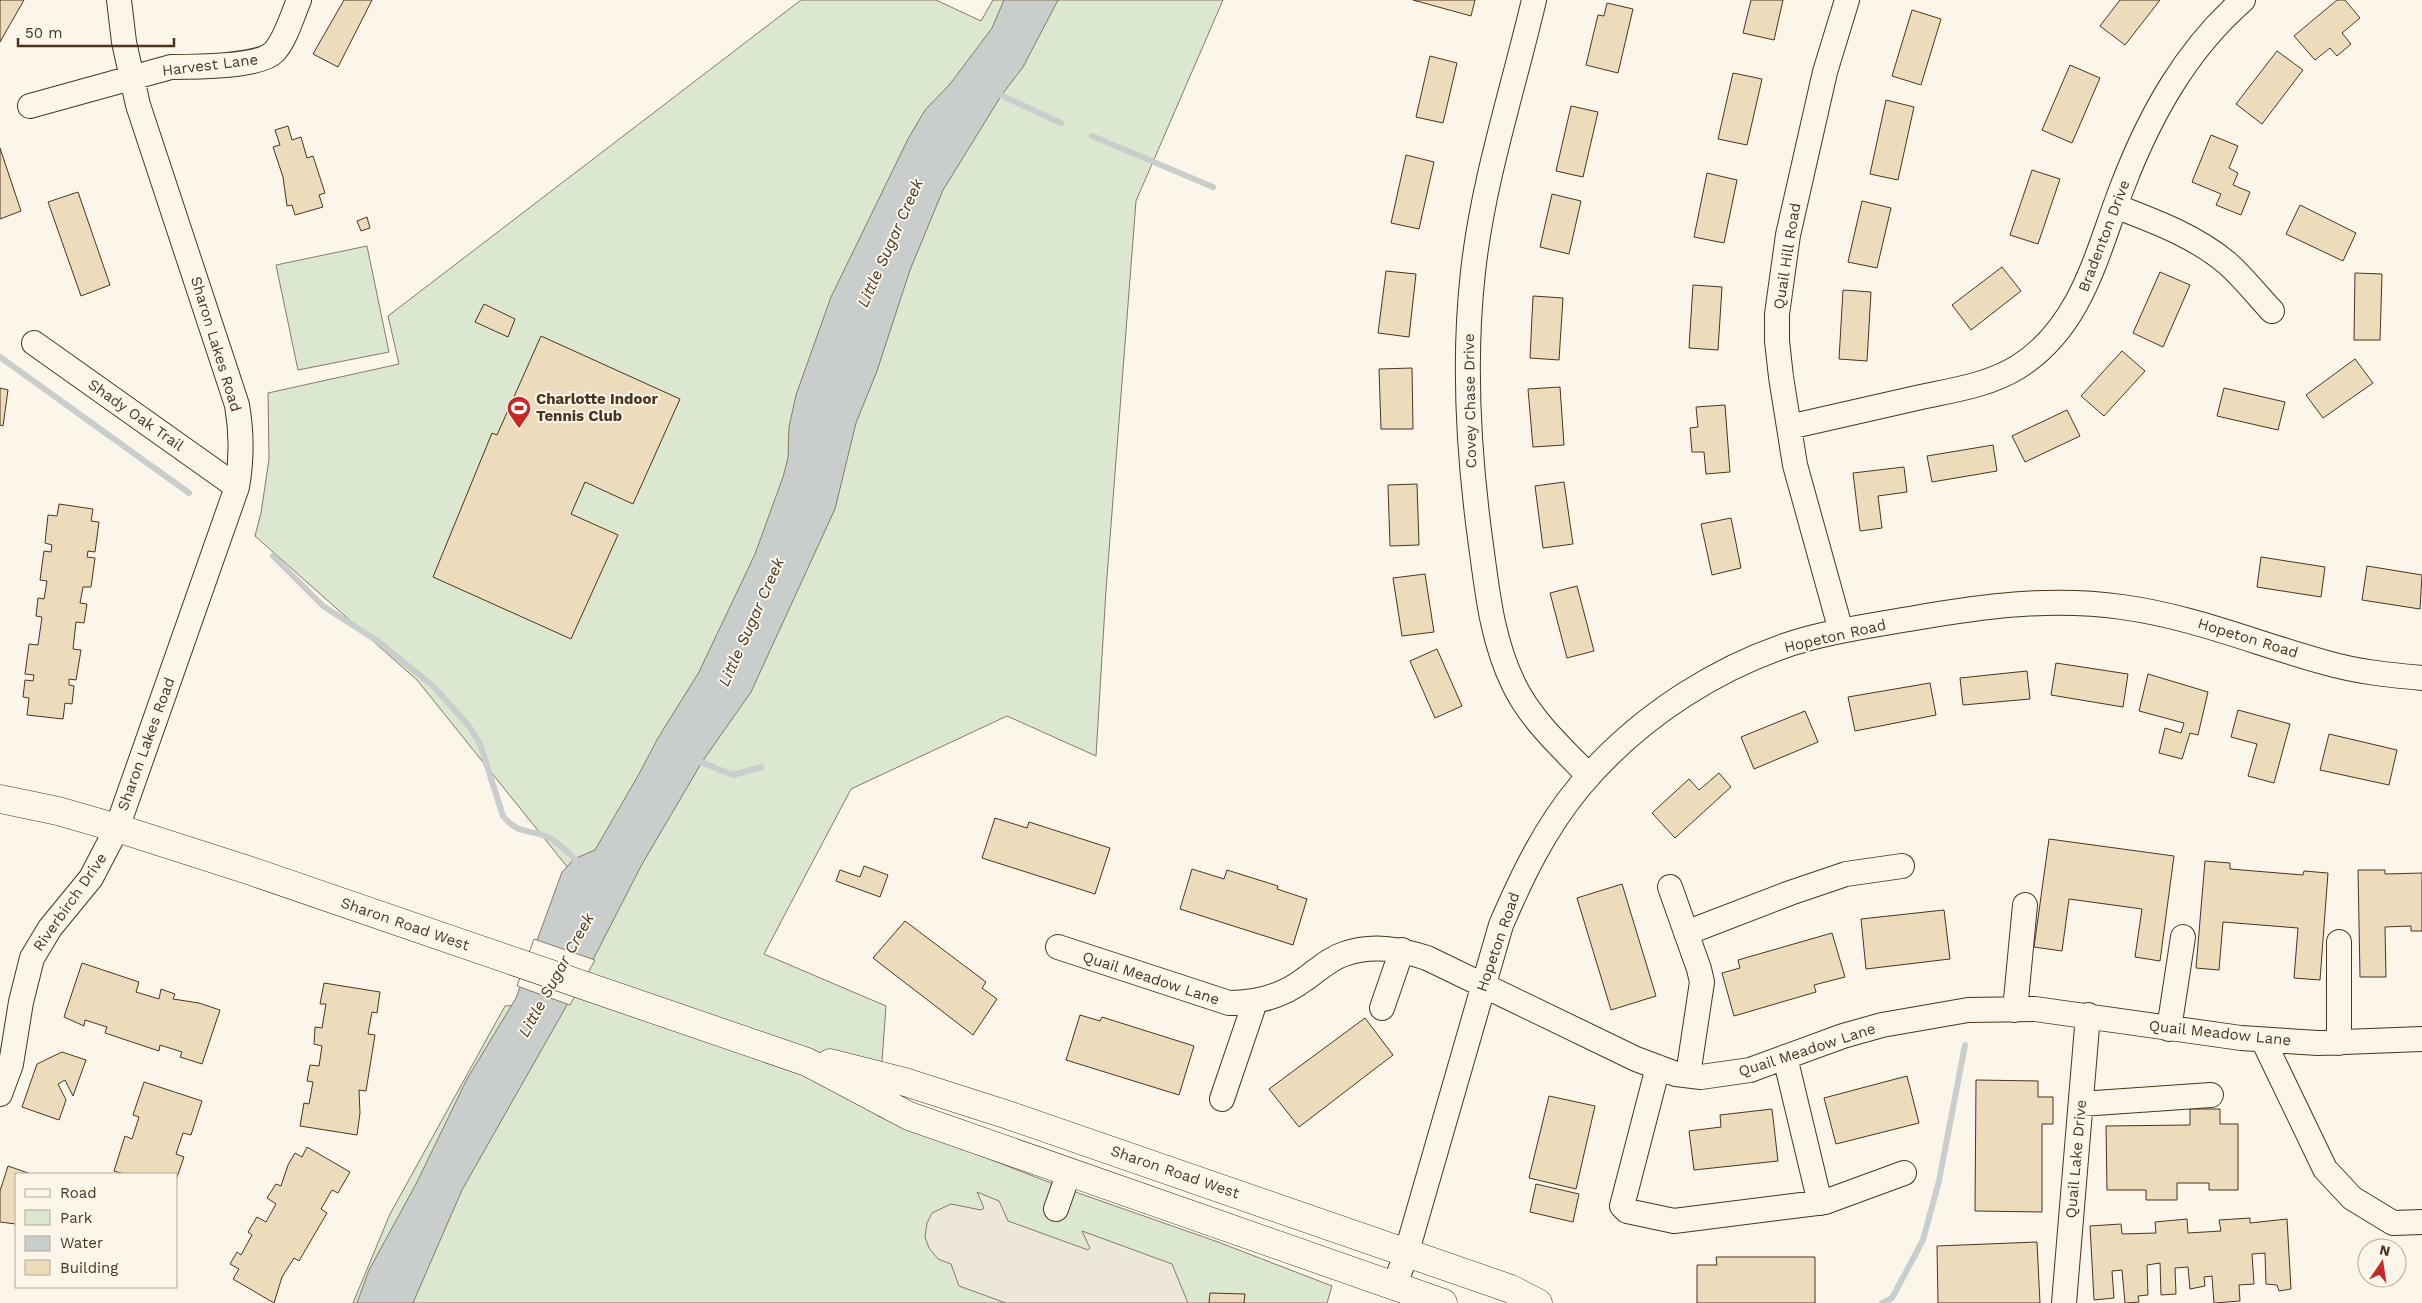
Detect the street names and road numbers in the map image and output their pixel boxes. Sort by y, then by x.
street label: Harvest Lane [161,50,259,80]
street label: Bradenton Drive [2074,177,2134,295]
street label: Quail Hill Road [1770,201,1804,311]
street label: Sharon Lakes Road [187,274,245,414]
street label: Covey Chase Drive [1460,333,1480,469]
street label: Shady Oak Trail [85,375,188,455]
street label: Hopeton Road [2196,614,2300,662]
street label: Hopeton Road [1782,616,1888,656]
street label: Sharon Lakes Road [113,675,179,813]
street label: Riverbirch Drive [29,849,111,955]
street label: Hopeton Road [1473,890,1523,994]
street label: Sharon Road West [338,894,472,955]
street label: Quail Meadow Lane [1080,947,1222,1009]
street label: Quail Meadow Lane [2148,1017,2292,1049]
street label: Quail Meadow Lane [1736,1019,1878,1081]
street label: Quail Lake Drive [2062,1099,2090,1219]
street label: Sharon Road West [1108,1142,1242,1203]

